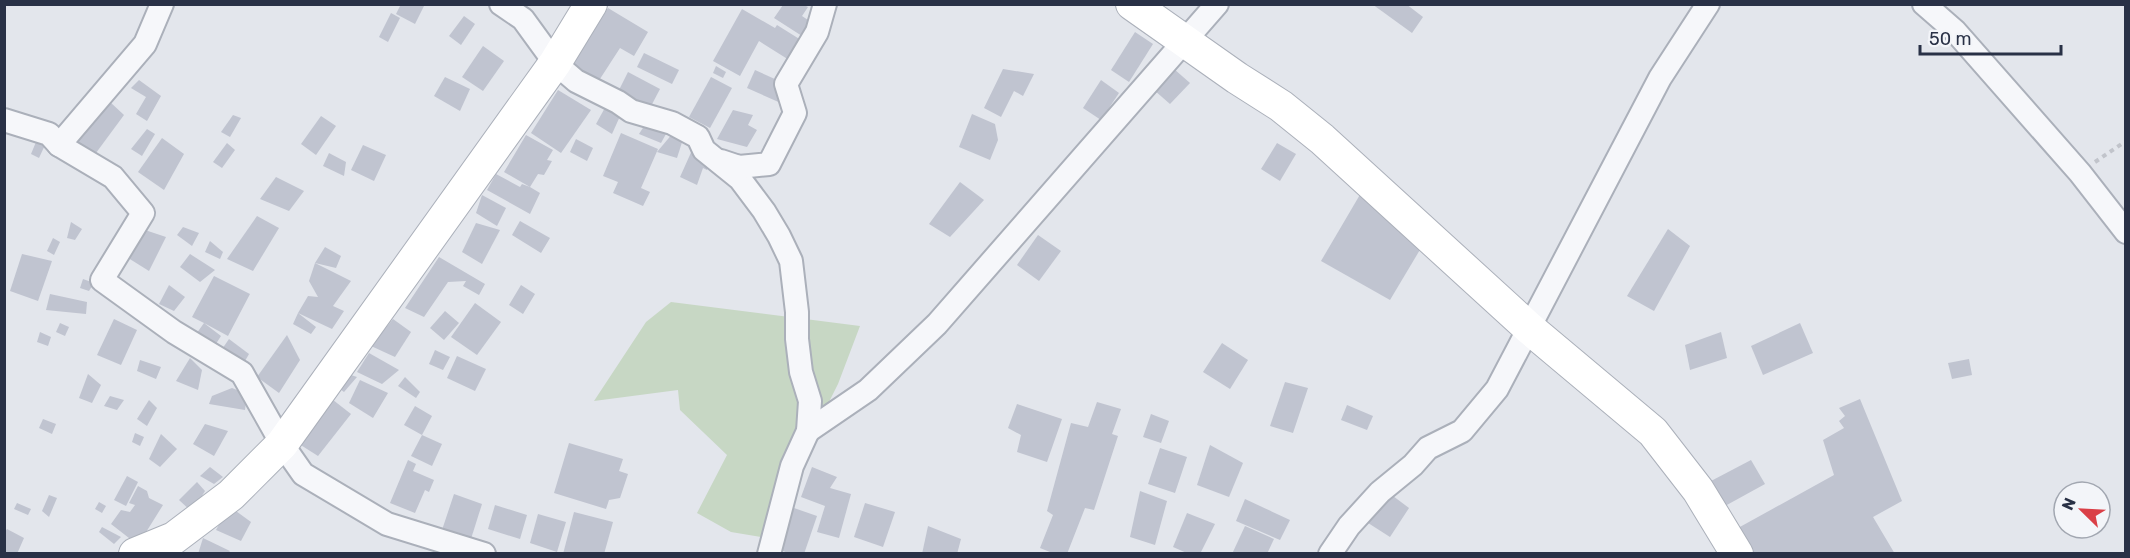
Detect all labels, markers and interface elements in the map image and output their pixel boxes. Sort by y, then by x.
scale bar [1920,18,2061,56]
text: 50 m [1929,28,1972,50]
north arrow [2052,480,2112,540]
text: N [2058,495,2080,513]

